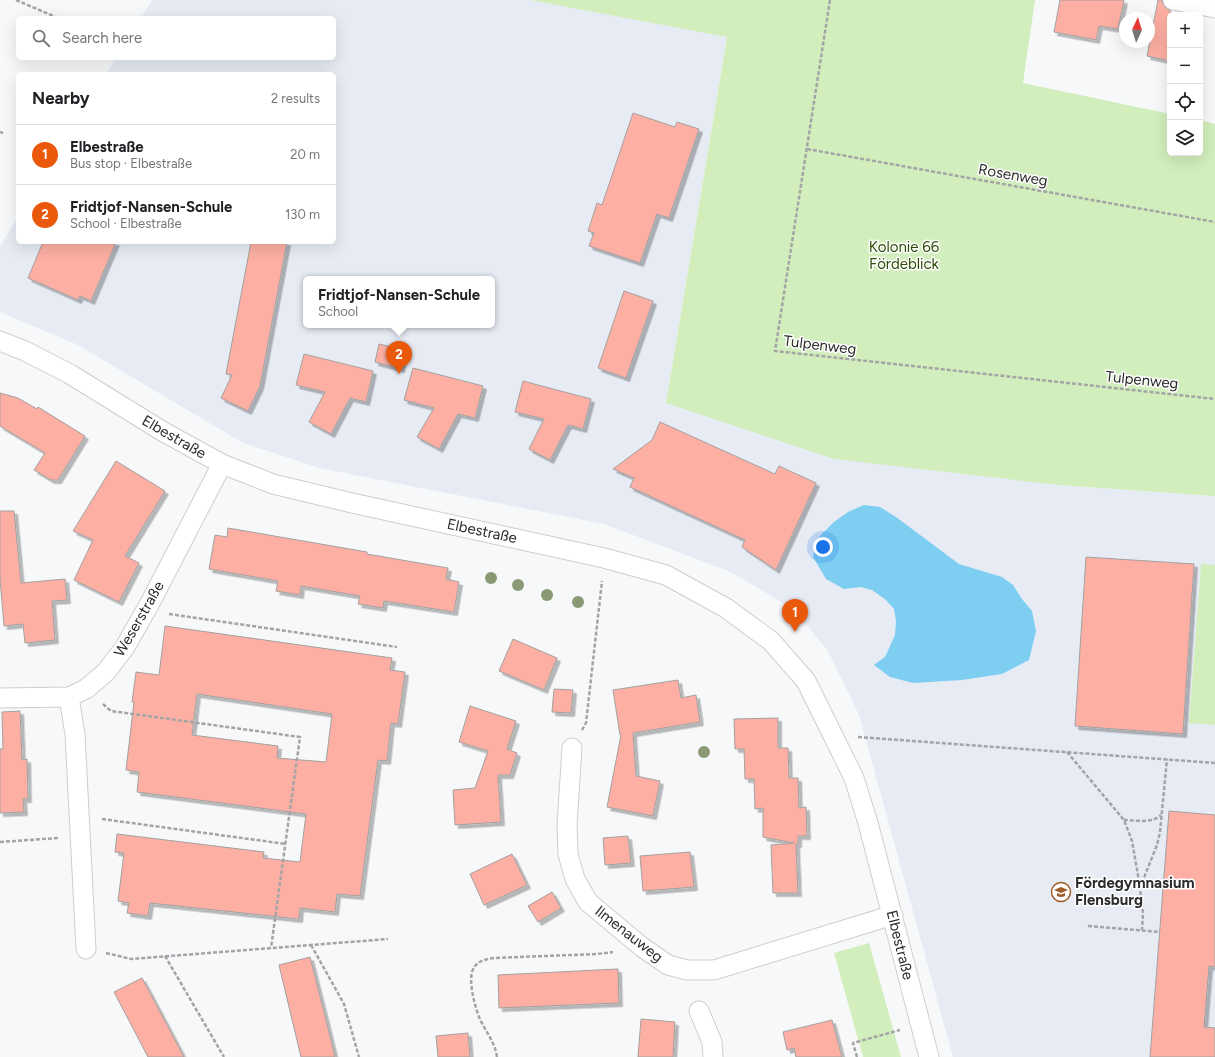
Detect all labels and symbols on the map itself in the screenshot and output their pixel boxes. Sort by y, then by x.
north arrow [1119,12,1155,48]
street label: Rosenweg [977,160,1049,190]
park label: Kolonie 66 Fördeblick [869,238,940,273]
street label: Tulpenweg [783,332,857,358]
pin: 2 [386,341,412,374]
street label: Tulpenweg [1105,367,1179,393]
street label: Elbestraße [139,411,209,463]
street label: Elbestraße [445,515,519,547]
your location [813,537,833,557]
street label: Weserstraße [110,578,168,660]
pin: 1 [782,599,808,632]
place label: Fördegymnasium Flensburg [1075,874,1195,909]
school or university icon: Fördegymnasium Flensburg [1050,881,1072,903]
street label: Ilmenauweg [591,902,667,966]
street label: Elbestraße [883,908,917,982]

